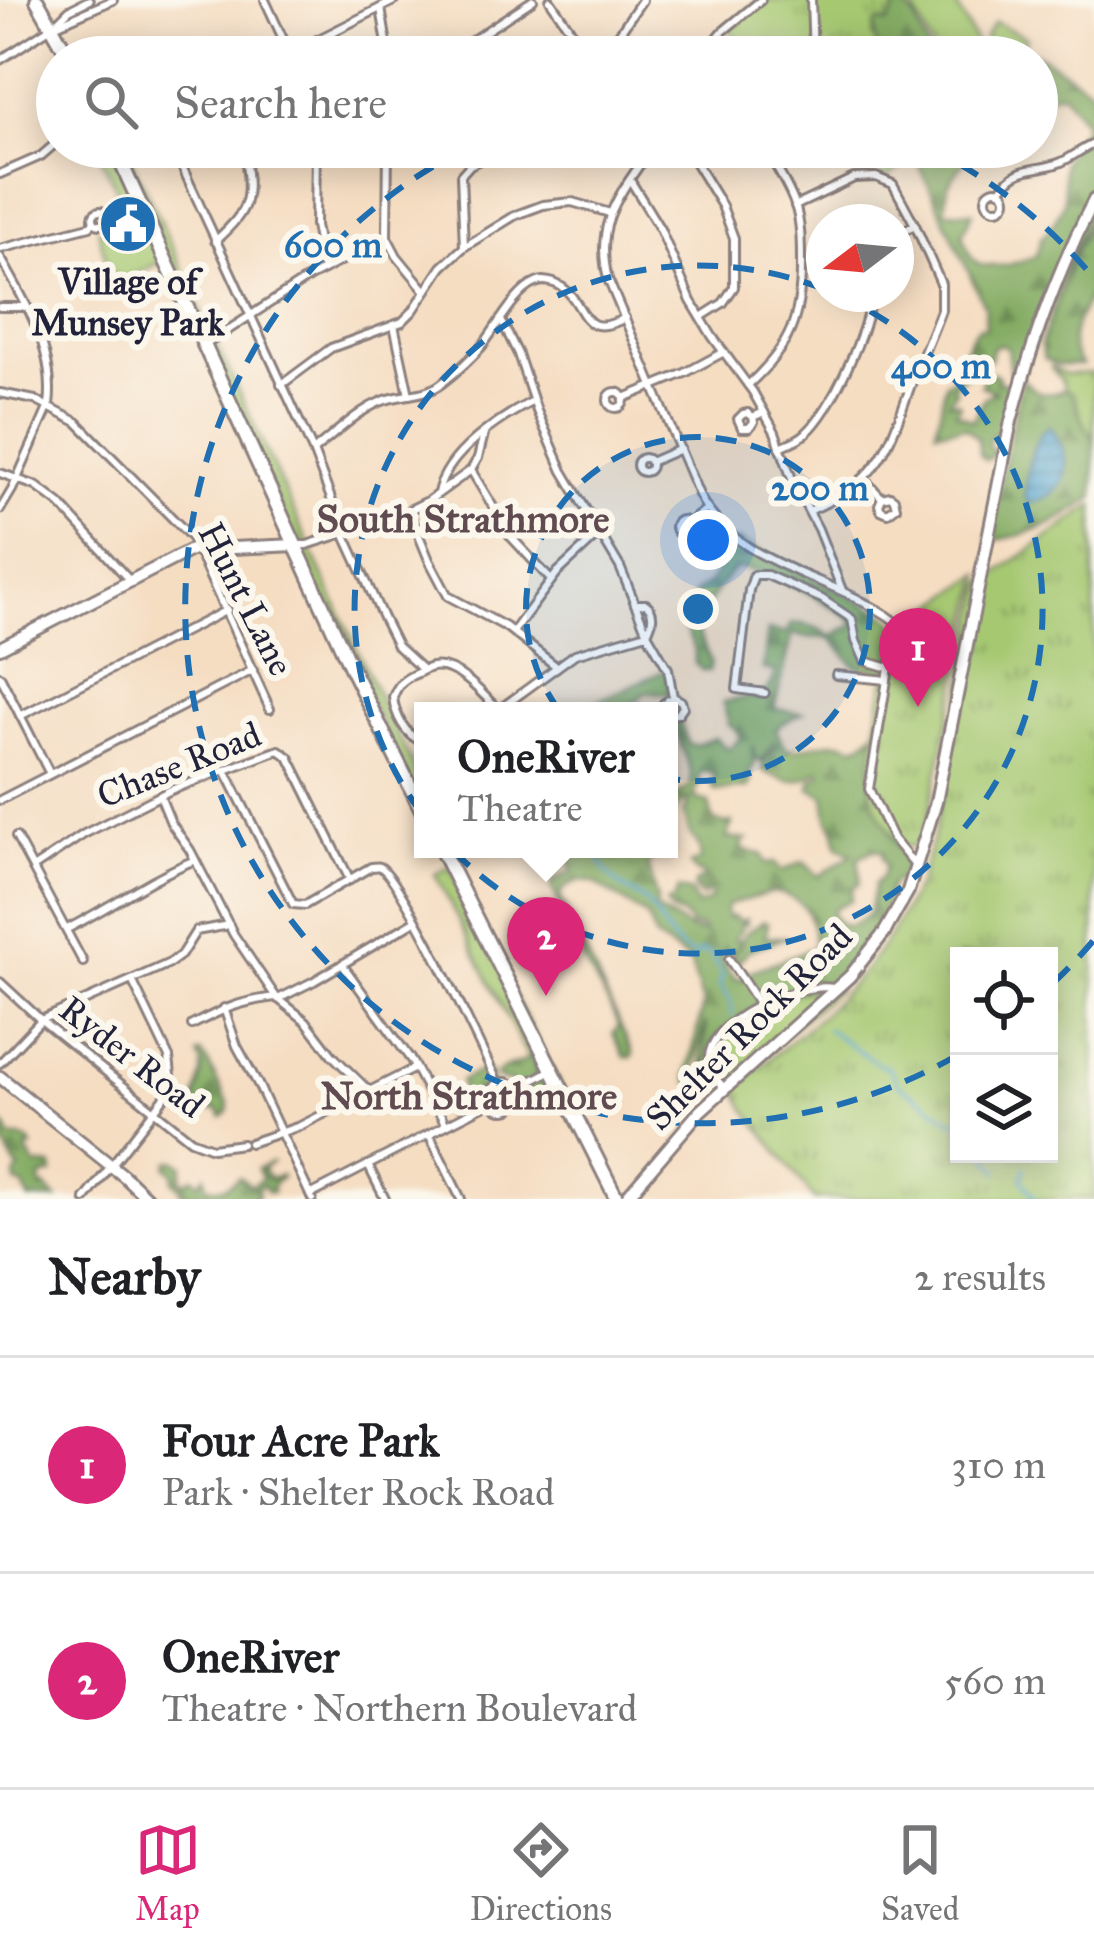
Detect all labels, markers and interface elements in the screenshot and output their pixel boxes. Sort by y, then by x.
search box [36,36,1058,168]
icon: search [78,69,144,135]
text: Search here [174,75,387,130]
public building icon: Village of Munsey Park [97,193,159,255]
north arrow [806,204,914,312]
text: 600 m [284,223,383,267]
place label: Village of Munsey Park [31,260,226,345]
text: 400 m [891,344,992,388]
text: 200 m [771,466,870,510]
district label: South Strathmore [317,495,609,543]
your location [678,510,738,570]
street label: Hunt Lane [189,515,303,683]
centre of rings [677,588,719,630]
pin: 1 [879,608,957,707]
popup [414,702,678,858]
street label: Chase Road [91,712,267,818]
text: OneRiver [457,729,635,784]
text: Theatre [457,784,583,832]
pin: 2 [507,897,585,996]
street label: Shelter Rock Road [637,915,861,1139]
map controls [950,947,1058,1163]
button: locate [950,947,1058,1055]
street label: Ryder Road [51,987,213,1127]
button: layers [950,1055,1058,1163]
district label: North Strathmore [321,1072,617,1120]
text: Nearby [48,1246,200,1308]
text: 2 results [914,1253,1046,1301]
text: Four Acre Park [162,1413,439,1468]
text: 1 [79,1441,95,1489]
text: 310 m [951,1441,1046,1489]
text: Park · Shelter Rock Road [162,1468,555,1516]
text: OneRiver [162,1629,339,1684]
text: 2 [77,1657,97,1705]
text: 560 m [944,1657,1046,1705]
text: Theatre · Northern Boulevard [162,1684,637,1732]
tab: Map [135,1817,201,1929]
tab: Directions [470,1817,612,1929]
tab: Saved [881,1817,959,1929]

